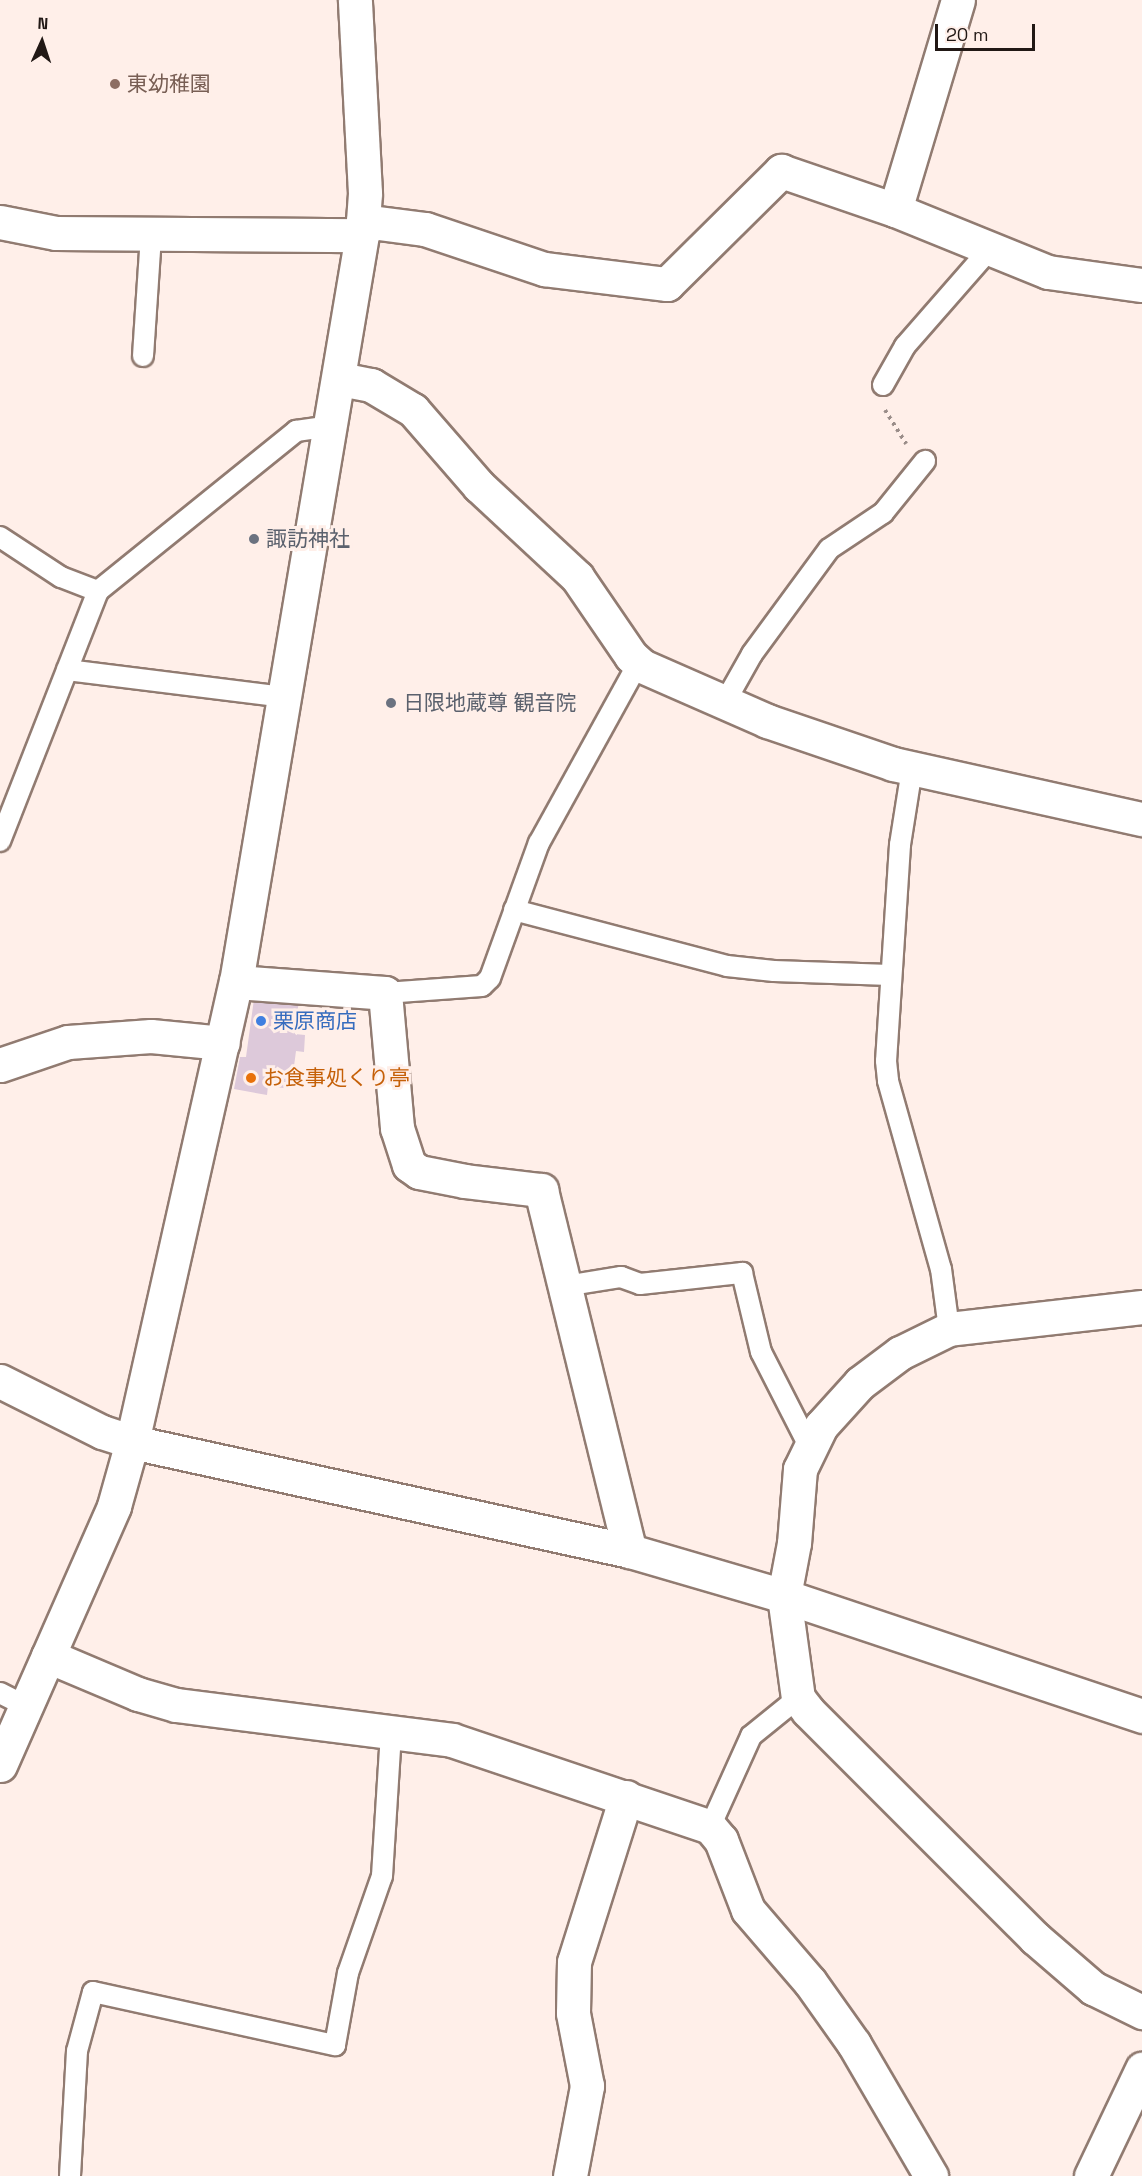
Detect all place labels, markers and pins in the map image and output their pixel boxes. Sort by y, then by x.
place label: 東幼稚園 [127,71,211,97]
marker: 東幼稚園 [108,77,122,91]
place label: 諏訪神社 [266,526,350,552]
marker: 諏訪神社 [247,532,261,546]
place label: 日限地蔵尊 観音院 [403,690,576,716]
marker: 日限地蔵尊 観音院 [384,696,398,710]
place label: 栗原商店 [273,1008,357,1034]
marker: 栗原商店 [254,1014,268,1028]
place label: お食事処くり亭 [263,1065,410,1091]
marker: お食事処くり亭 [244,1071,258,1085]

